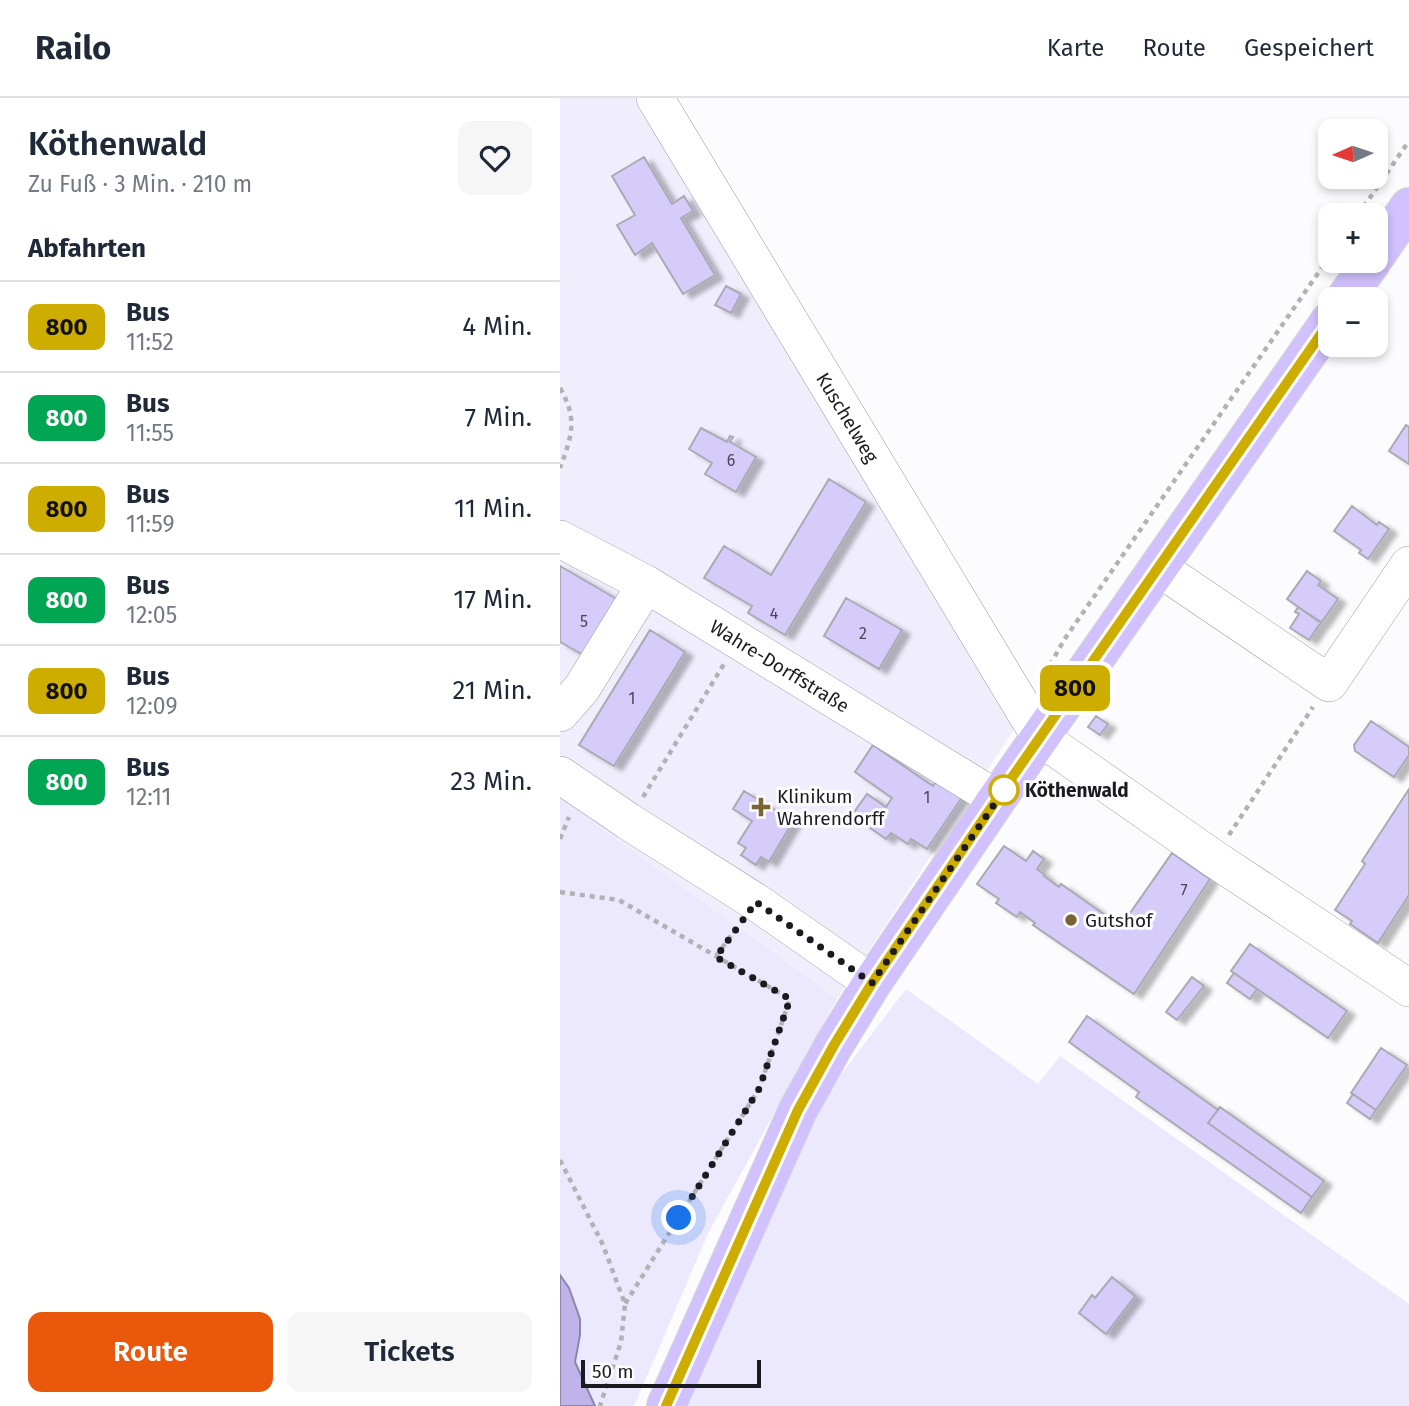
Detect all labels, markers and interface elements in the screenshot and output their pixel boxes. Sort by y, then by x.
text: Railo [35,28,111,68]
text: Karte [1047,34,1104,62]
text: Route [1142,34,1206,62]
text: Gespeichert [1244,34,1374,62]
north arrow [1318,119,1388,189]
map controls [1318,119,1388,357]
button: heart [458,121,532,195]
text: Köthenwald [28,124,207,164]
text: Zu Fuß · 3 Min. · 210 m [28,170,252,198]
button: + [1318,203,1388,273]
text: Abfahrten [28,233,146,264]
button: − [1318,287,1388,357]
text: Bus [126,297,169,328]
text: 4 Min. [462,311,532,342]
text: 800 [45,313,88,341]
text: 11:52 [126,328,174,356]
street label: Kuschelweg [811,368,883,467]
text: Bus [126,388,169,419]
text: 7 Min. [465,402,532,433]
text: 800 [45,404,88,432]
text: 11:55 [126,419,174,447]
house number: 6 [727,451,735,470]
text: Bus [126,479,169,510]
text: 11 Min. [454,493,532,524]
text: 800 [45,495,88,523]
text: 11:59 [126,510,174,538]
text: Bus [126,570,169,601]
text: 17 Min. [453,584,532,615]
text: 800 [45,586,88,614]
text: 12:05 [126,601,177,629]
house number: 4 [770,604,779,623]
house number: 5 [580,612,588,631]
street label: Wahre-Dorffstraße [706,615,853,718]
house number: 2 [859,624,867,643]
text: Bus [126,661,169,692]
line badge: 800 [1035,665,1115,711]
text: 800 [1054,674,1096,702]
text: 21 Min. [453,675,532,706]
text: 800 [45,677,88,705]
house number: 1 [629,689,635,708]
text: 12:09 [126,692,178,720]
text: Bus [126,752,169,783]
text: 23 Min. [450,766,532,797]
text: 800 [45,768,88,796]
marker: Köthenwald [989,775,1019,805]
place label: Köthenwald [1025,779,1129,802]
text: 12:11 [126,783,172,811]
place label: Klinikum Wahrendorff [777,785,886,830]
house number: 1 [924,788,930,807]
marker: Klinikum Wahrendorff [751,797,771,817]
house number: 7 [1180,881,1188,900]
place label: Gutshof [1085,909,1154,932]
marker: Gutshof [1063,912,1079,928]
your location [661,1200,696,1235]
button: Route [28,1312,273,1392]
button: Tickets [287,1312,532,1392]
scale bar [581,1357,761,1389]
text: 50 m [592,1360,633,1383]

